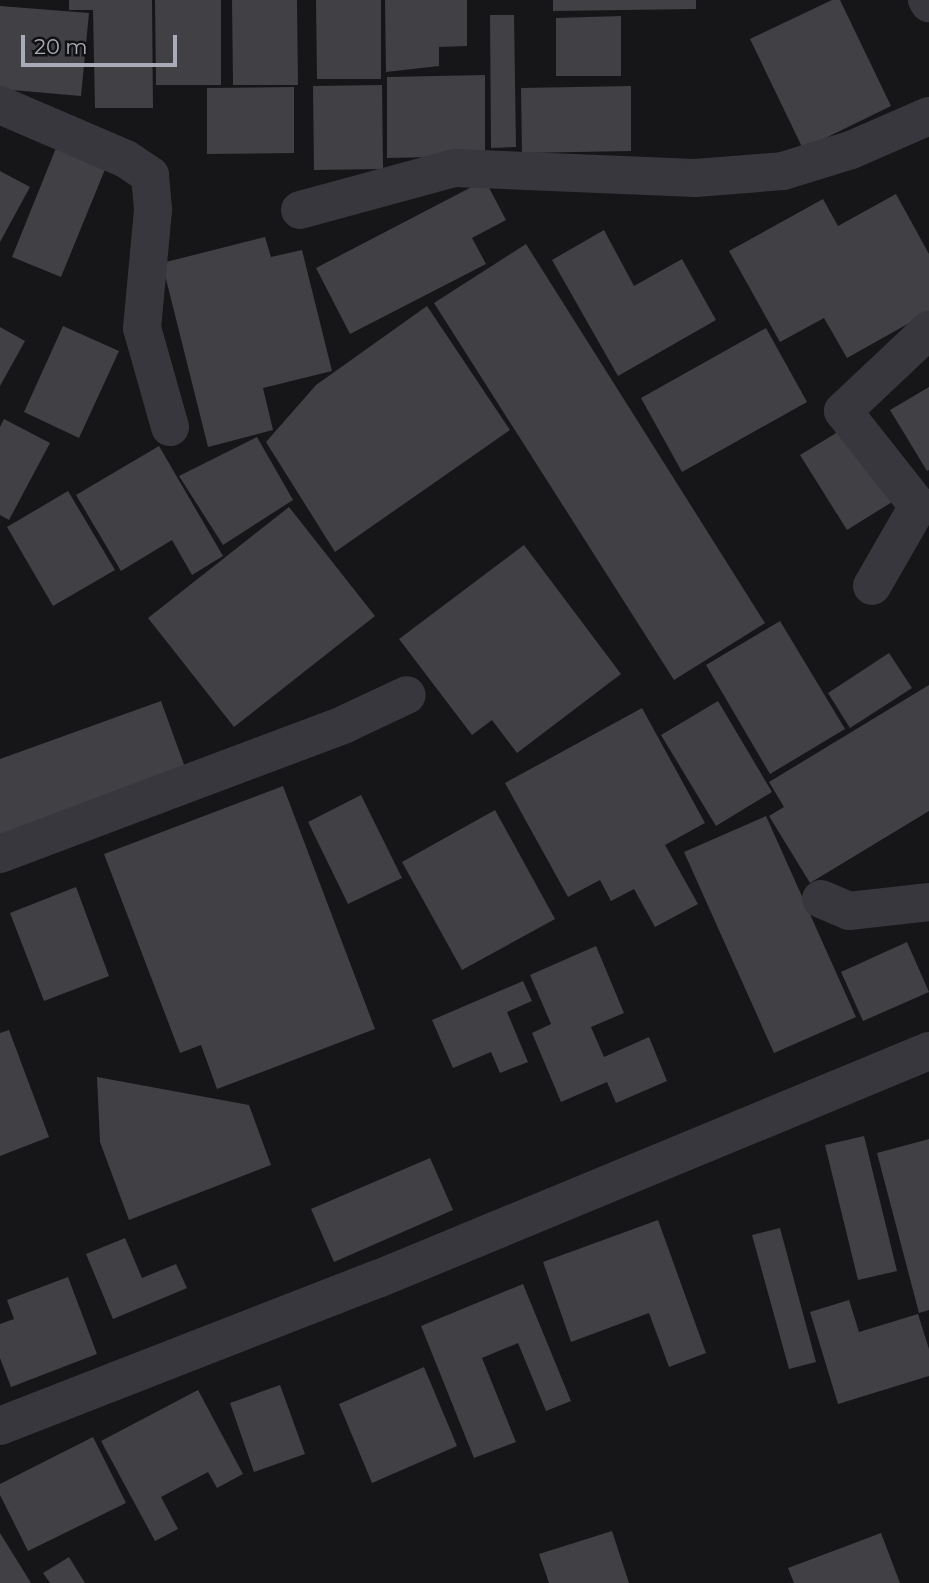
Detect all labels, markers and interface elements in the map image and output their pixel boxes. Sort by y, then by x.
scale bar [24,21,180,65]
text: 20 m [34,34,88,59]

